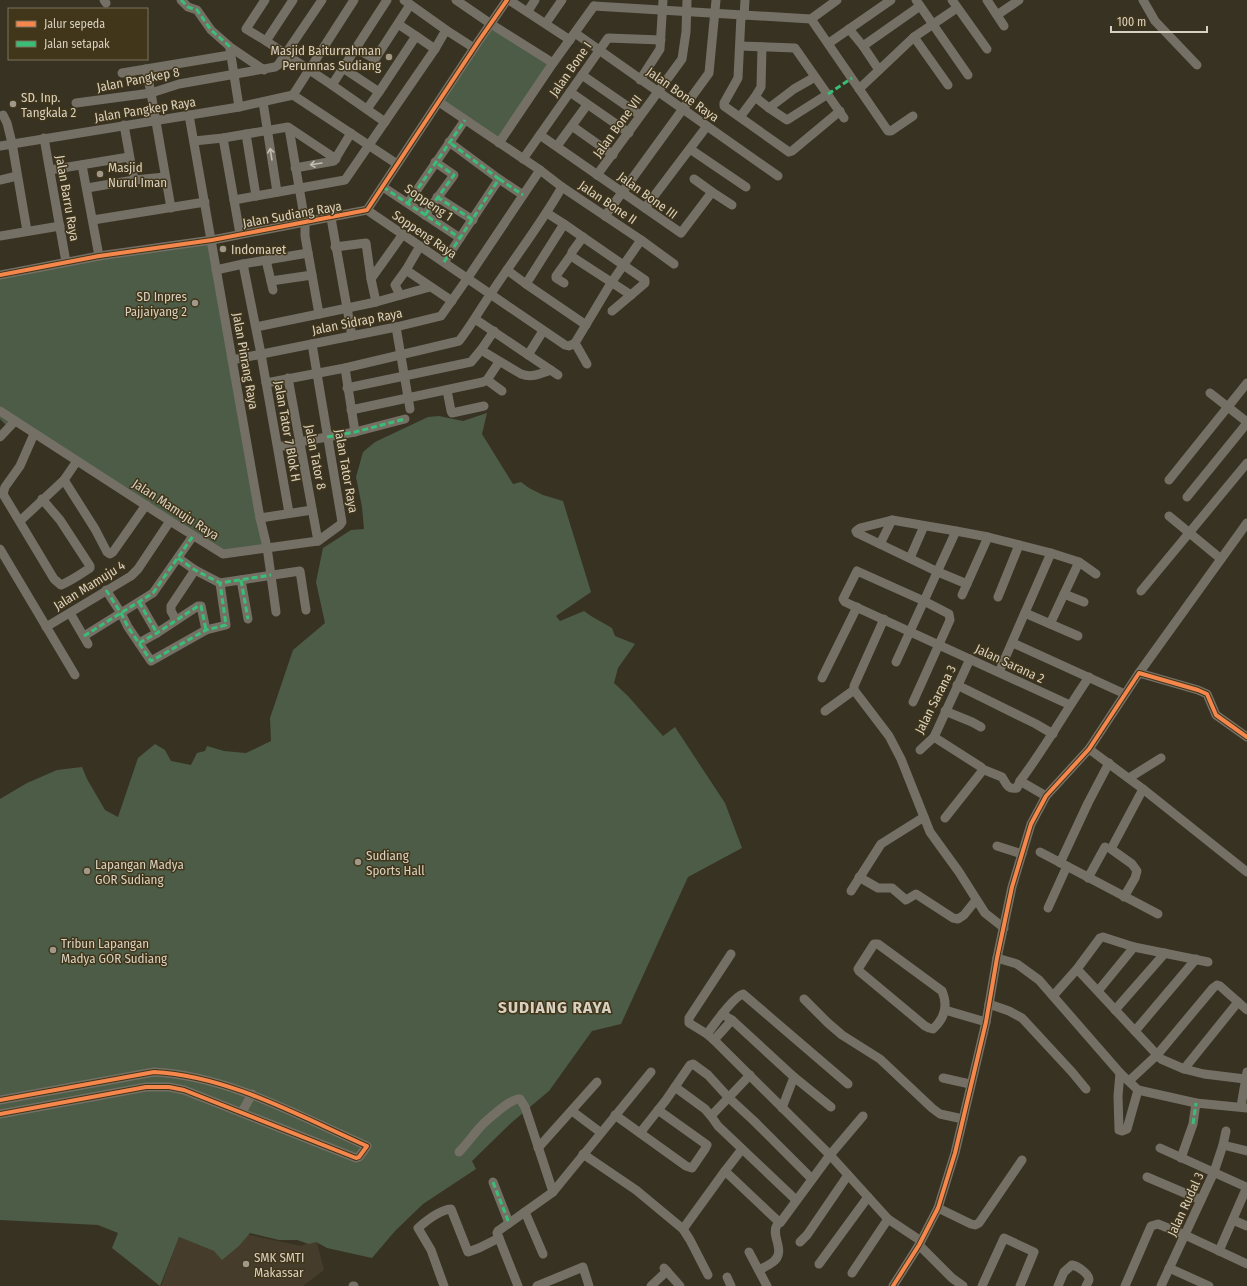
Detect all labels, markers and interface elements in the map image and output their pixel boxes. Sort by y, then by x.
legend [8,8,148,60]
scale bar [1111,8,1207,34]
text: 100 m [1117,15,1146,29]
text: Jalur sepeda [44,17,105,31]
text: Jalan setapak [44,37,110,51]
street label: Jalan Bone I [546,39,595,99]
place label: Masjid Baiturrahman Perumnas Sudiang [270,43,382,73]
marker: Masjid Baiturrahman Perumnas Sudiang [384,52,394,62]
street label: Jalan Pangkep 8 [96,64,181,95]
street label: Jalan Bone Raya [644,64,722,125]
place label: SD. Inp. Tangkala 2 [21,90,77,120]
street label: Jalan Bone VII [590,92,645,160]
street label: Jalan Pangkep Raya [93,94,197,125]
marker: SD. Inp. Tangkala 2 [8,99,18,109]
one-way arrow [267,148,275,161]
street label: Jalan Barru Raya [53,154,82,242]
place label: Masjid Nurul Iman [108,160,167,190]
one-way arrow [310,160,323,168]
marker: Masjid Nurul Iman [95,169,105,179]
street label: Jalan Bone III [615,169,680,222]
street label: Jalan Bone II [576,178,639,227]
street label: Soppeng 1 [402,181,456,224]
street label: Jalan Sudiang Raya [241,198,343,231]
street label: Soppeng Raya [390,207,460,262]
place label: Indomaret [231,242,287,257]
marker: Indomaret [218,244,228,254]
place label: SD Inpres Pajjaiyang 2 [125,289,187,319]
marker: SD Inpres Pajjaiyang 2 [190,298,200,308]
street label: Jalan Sidrap Raya [311,305,404,338]
street label: Jalan Pinrang Raya [230,312,261,411]
street label: Jalan Tator 7 Blok H [271,379,304,483]
street label: Jalan Tator 8 [302,423,329,491]
street label: Jalan Tator Raya [332,428,361,514]
street label: Jalan Mamuju Raya [130,476,222,543]
street label: Jalan Mamuju 4 [51,558,128,613]
street label: Jalan Sarana 2 [973,641,1047,686]
street label: Jalan Sarana 3 [912,662,959,736]
place label: Sudiang Sports Hall [366,848,425,878]
place label: Lapangan Madya GOR Sudiang [95,857,184,887]
marker: Sudiang Sports Hall [353,857,363,867]
marker: Lapangan Madya GOR Sudiang [82,866,92,876]
place label: Tribun Lapangan Madya GOR Sudiang [61,936,168,966]
marker: Tribun Lapangan Madya GOR Sudiang [48,945,58,955]
district label: SUDIANG RAYA [498,997,612,1018]
street label: Jalan Rudal 3 [1164,1170,1207,1239]
place label: SMK SMTI Makassar [254,1250,304,1280]
marker: SMK SMTI Makassar [241,1259,251,1269]

